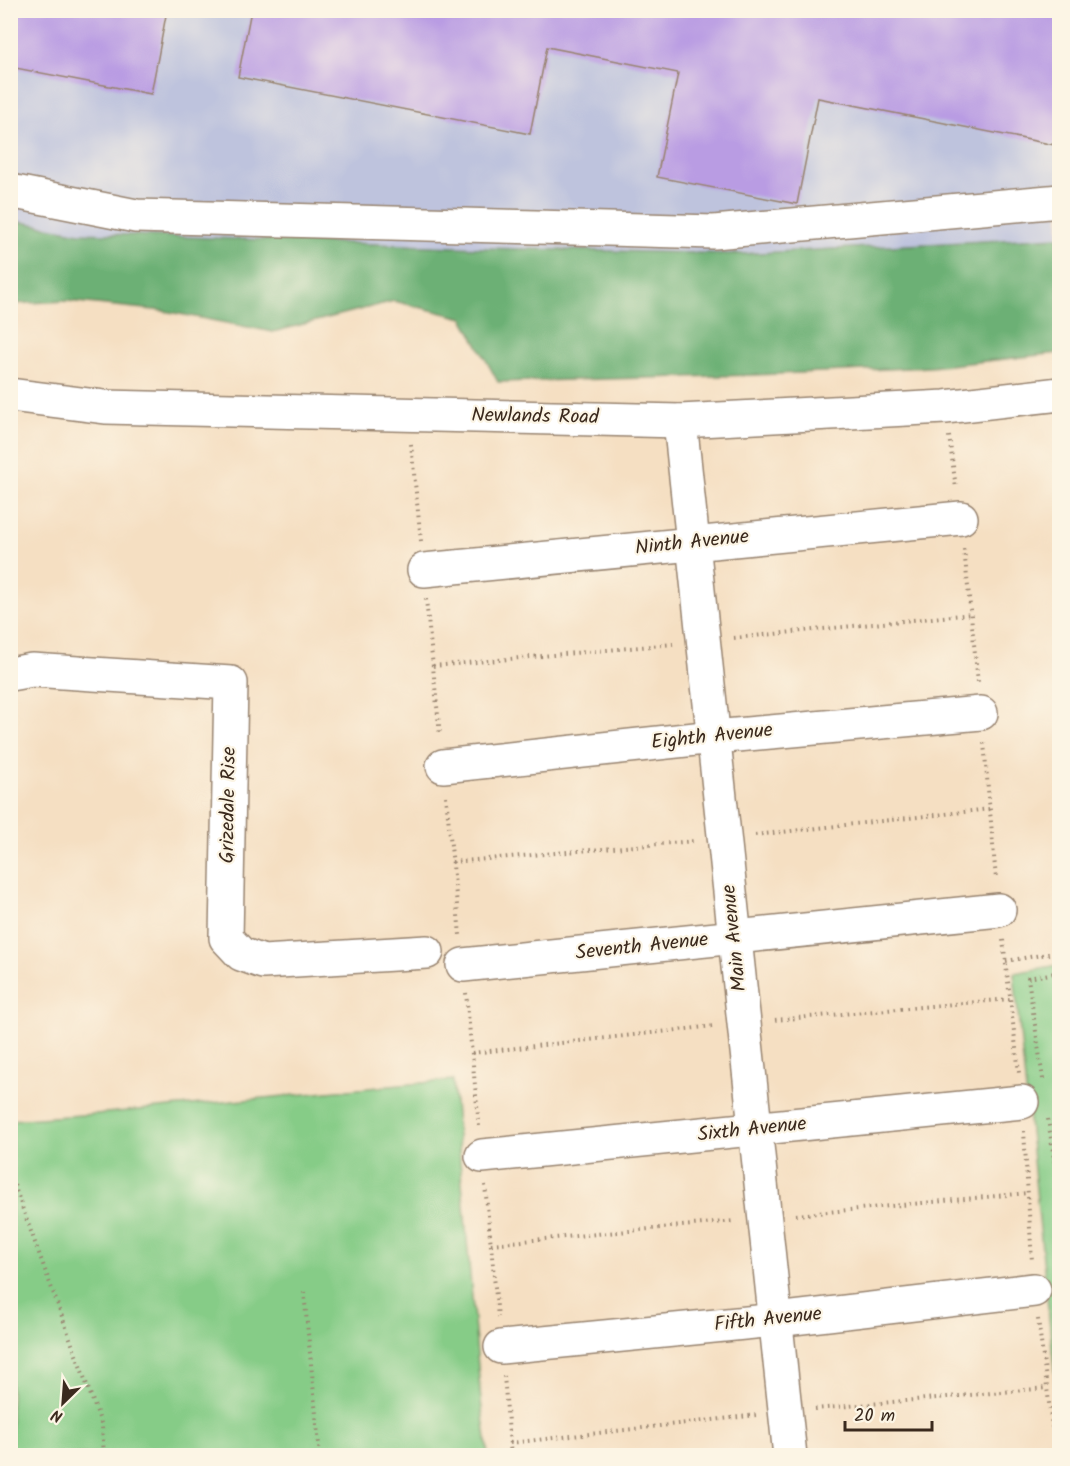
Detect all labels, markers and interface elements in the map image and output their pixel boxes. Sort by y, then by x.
street label: Newlands Road [471,400,600,434]
street label: Ninth Avenue [633,521,751,565]
street label: Eighth Avenue [650,715,774,759]
street label: Grizedale Rise [212,746,246,864]
street label: Main Avenue [713,883,757,993]
street label: Seventh Avenue [574,924,710,970]
street label: Sixth Avenue [696,1108,808,1152]
street label: Fifth Avenue [713,1298,823,1342]
north arrow [33,1373,93,1433]
scale bar [845,1394,932,1432]
text: N [47,1402,67,1429]
text: 20 m [854,1402,895,1431]

